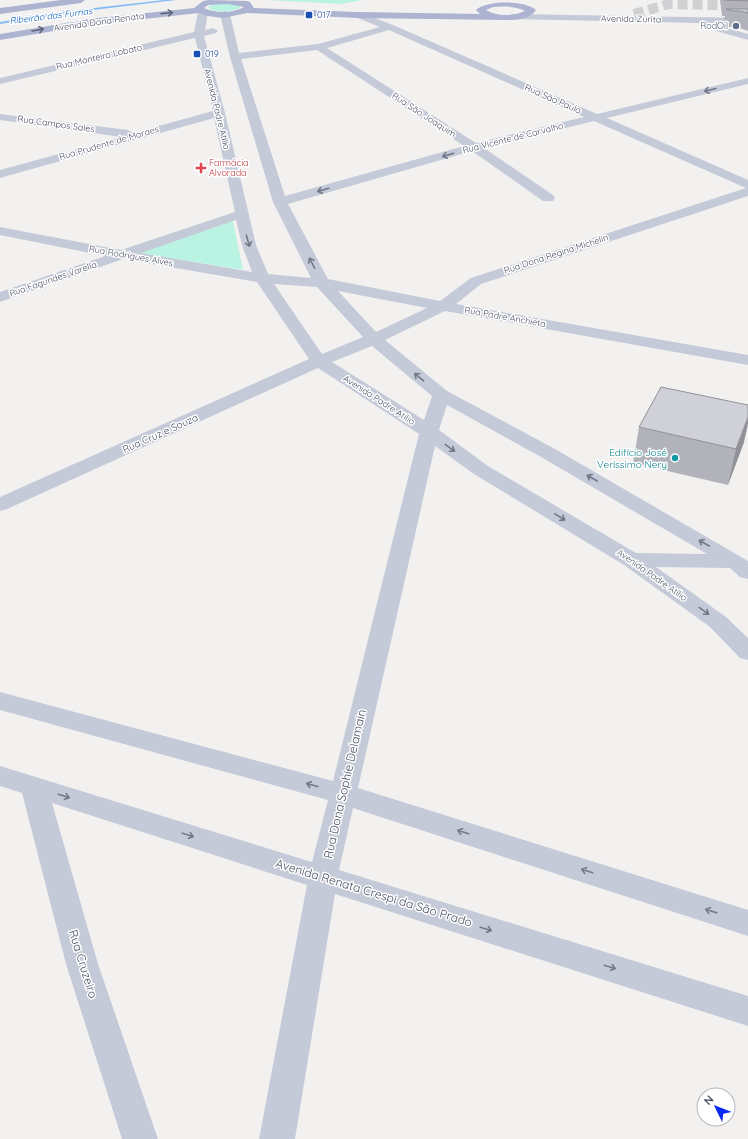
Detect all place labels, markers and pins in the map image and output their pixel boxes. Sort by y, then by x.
place label: 017 [317,9,331,20]
marker: 017 [304,10,314,20]
place label: RodOil [700,20,728,31]
marker: RodOil [731,21,741,31]
place label: 019 [205,48,219,59]
marker: 019 [192,49,202,59]
place label: Farmácia Alvorada [209,157,249,178]
marker: Farmácia Alvorada [196,163,206,173]
place label: Edifício José Veríssimo Nery [597,446,667,471]
marker: Edifício José Veríssimo Nery [670,453,680,463]

